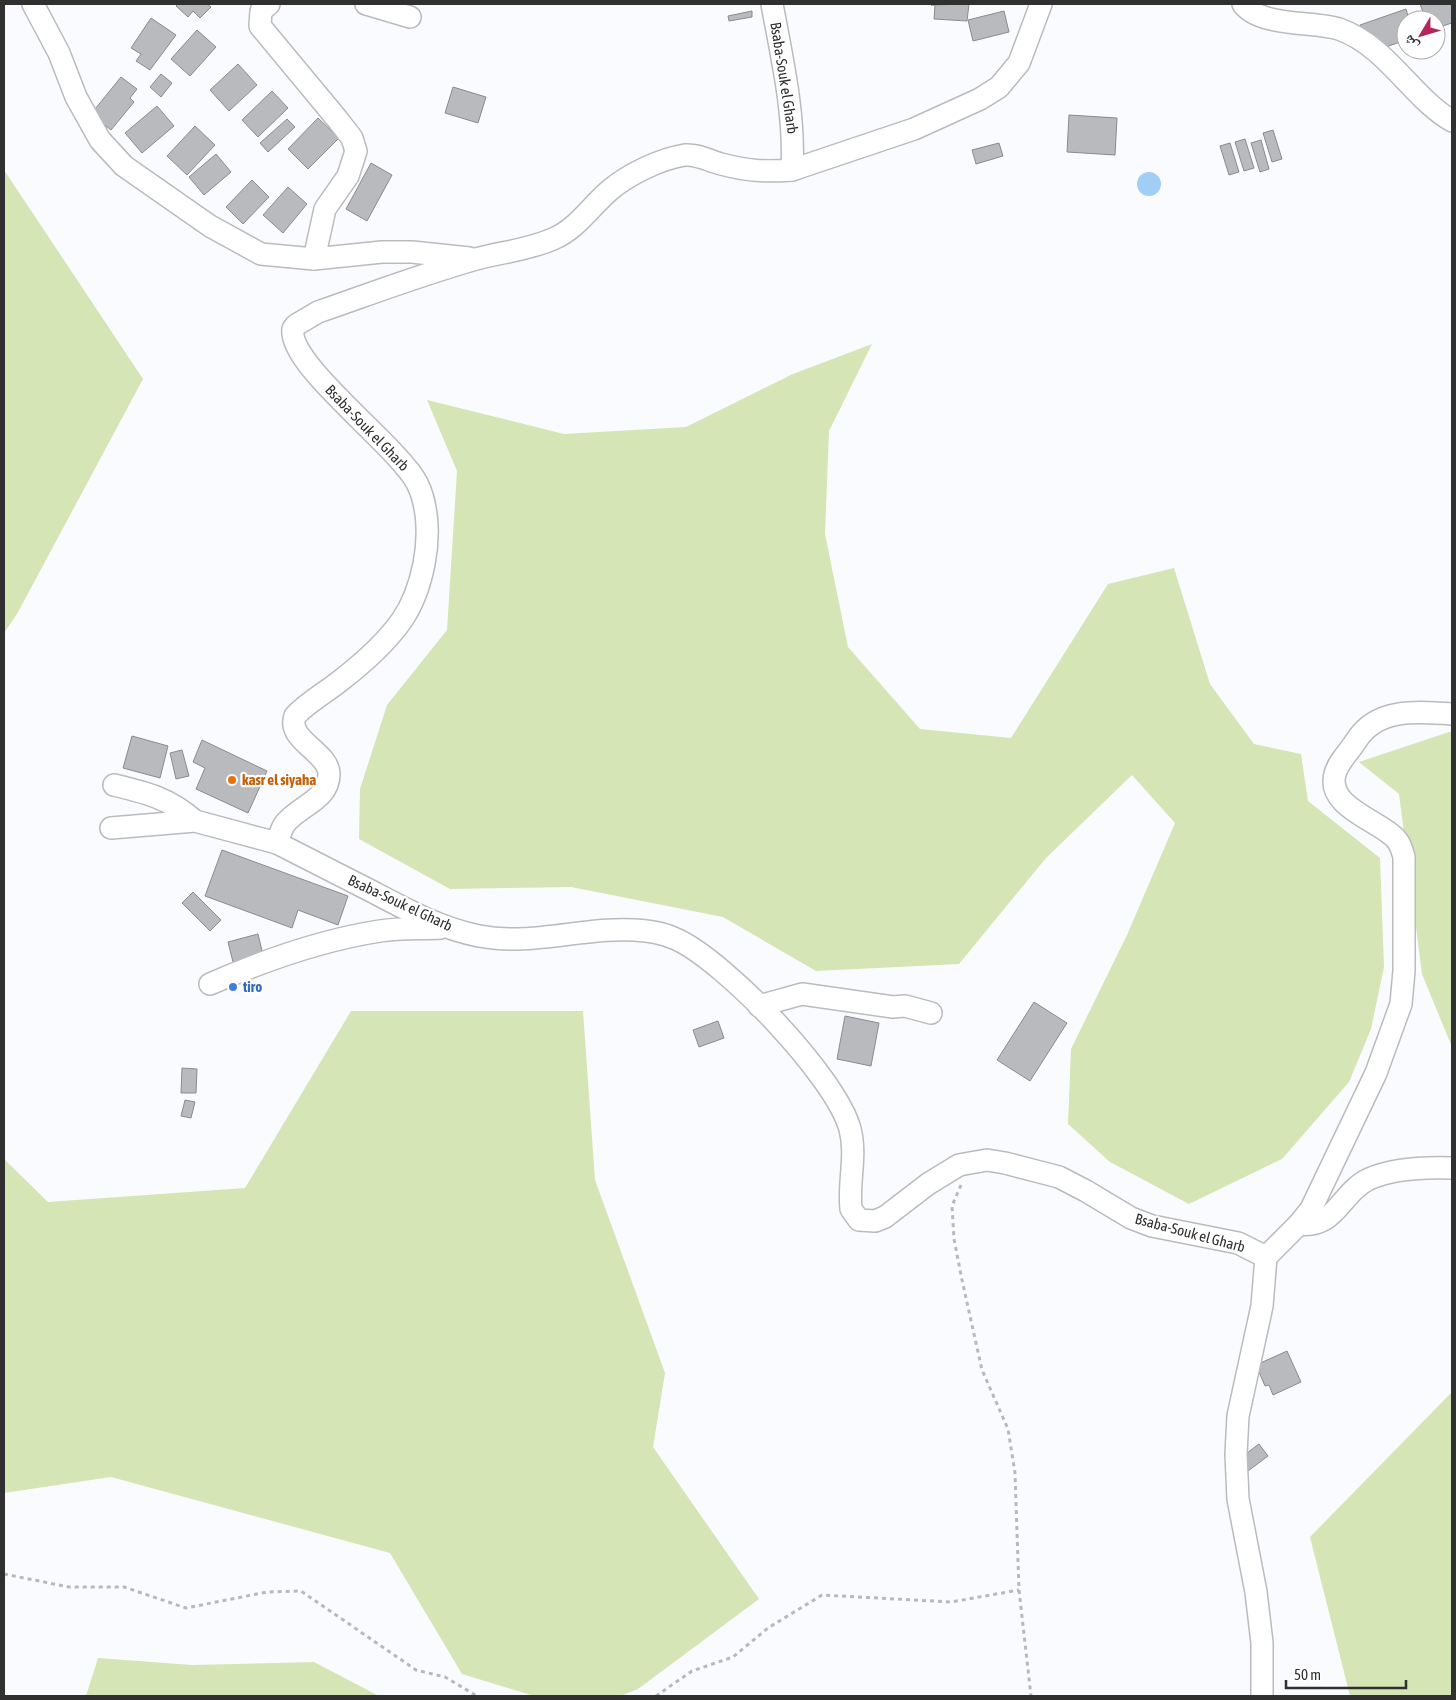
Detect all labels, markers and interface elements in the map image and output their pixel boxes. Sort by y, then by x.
north arrow [1396,10,1446,60]
street label: Bsaba-Souk el Gharb [767,21,802,135]
text: ش [1400,31,1422,54]
street label: Bsaba-Souk el Gharb [322,381,413,474]
place label: kasr el siyaha [242,771,316,788]
marker: kasr el siyaha [226,774,238,786]
street label: Bsaba-Souk el Gharb [345,871,455,934]
place label: tiro [242,978,262,995]
marker: tiro [227,981,239,993]
street label: Bsaba-Souk el Gharb [1133,1210,1247,1255]
scale bar [1286,1658,1406,1690]
text: 50 m [1294,1666,1321,1683]

